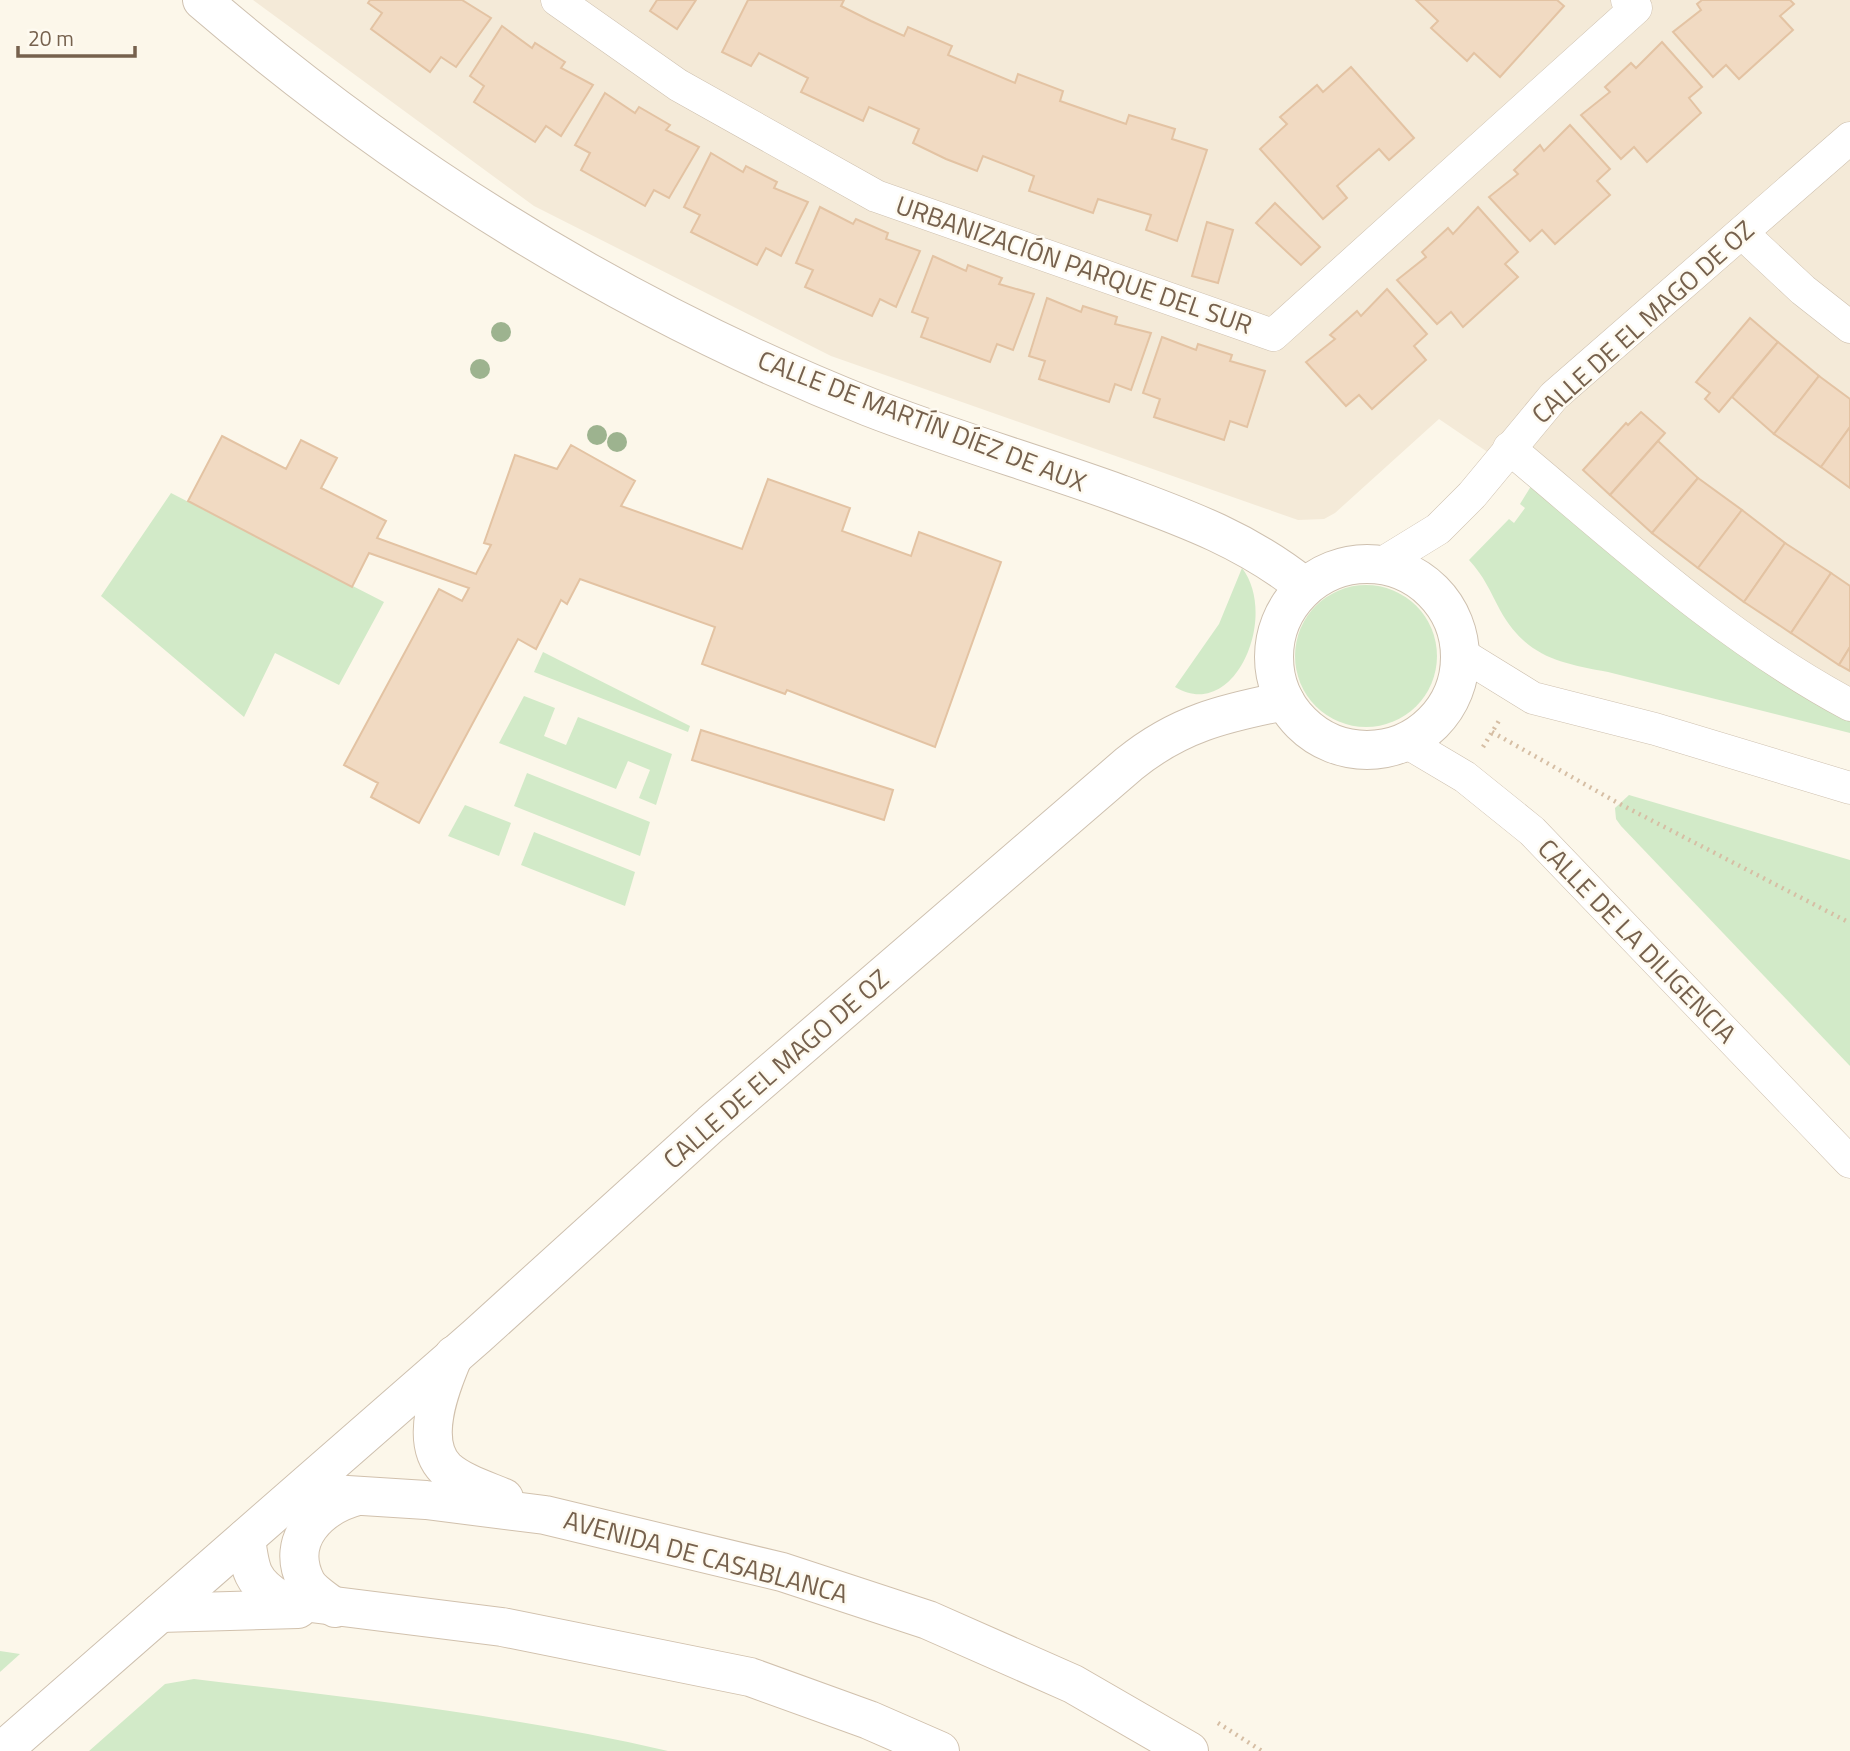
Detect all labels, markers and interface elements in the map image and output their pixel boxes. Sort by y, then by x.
scale bar [18,14,135,58]
text: 20 m [28,22,74,54]
street label: URBANIZACIÓN PARQUE DEL SUR [891,185,1258,344]
street label: CALLE DE EL MAGO DE OZ [1523,211,1763,432]
street label: CALLE DE MARTÍN DÍEZ DE AUX [752,340,1092,501]
street label: CALLE DE LA DILIGENCIA [1529,830,1746,1052]
street label: CALLE DE EL MAGO DE OZ [654,959,897,1178]
street label: AVENIDA DE CASABLANCA [560,1500,853,1613]

